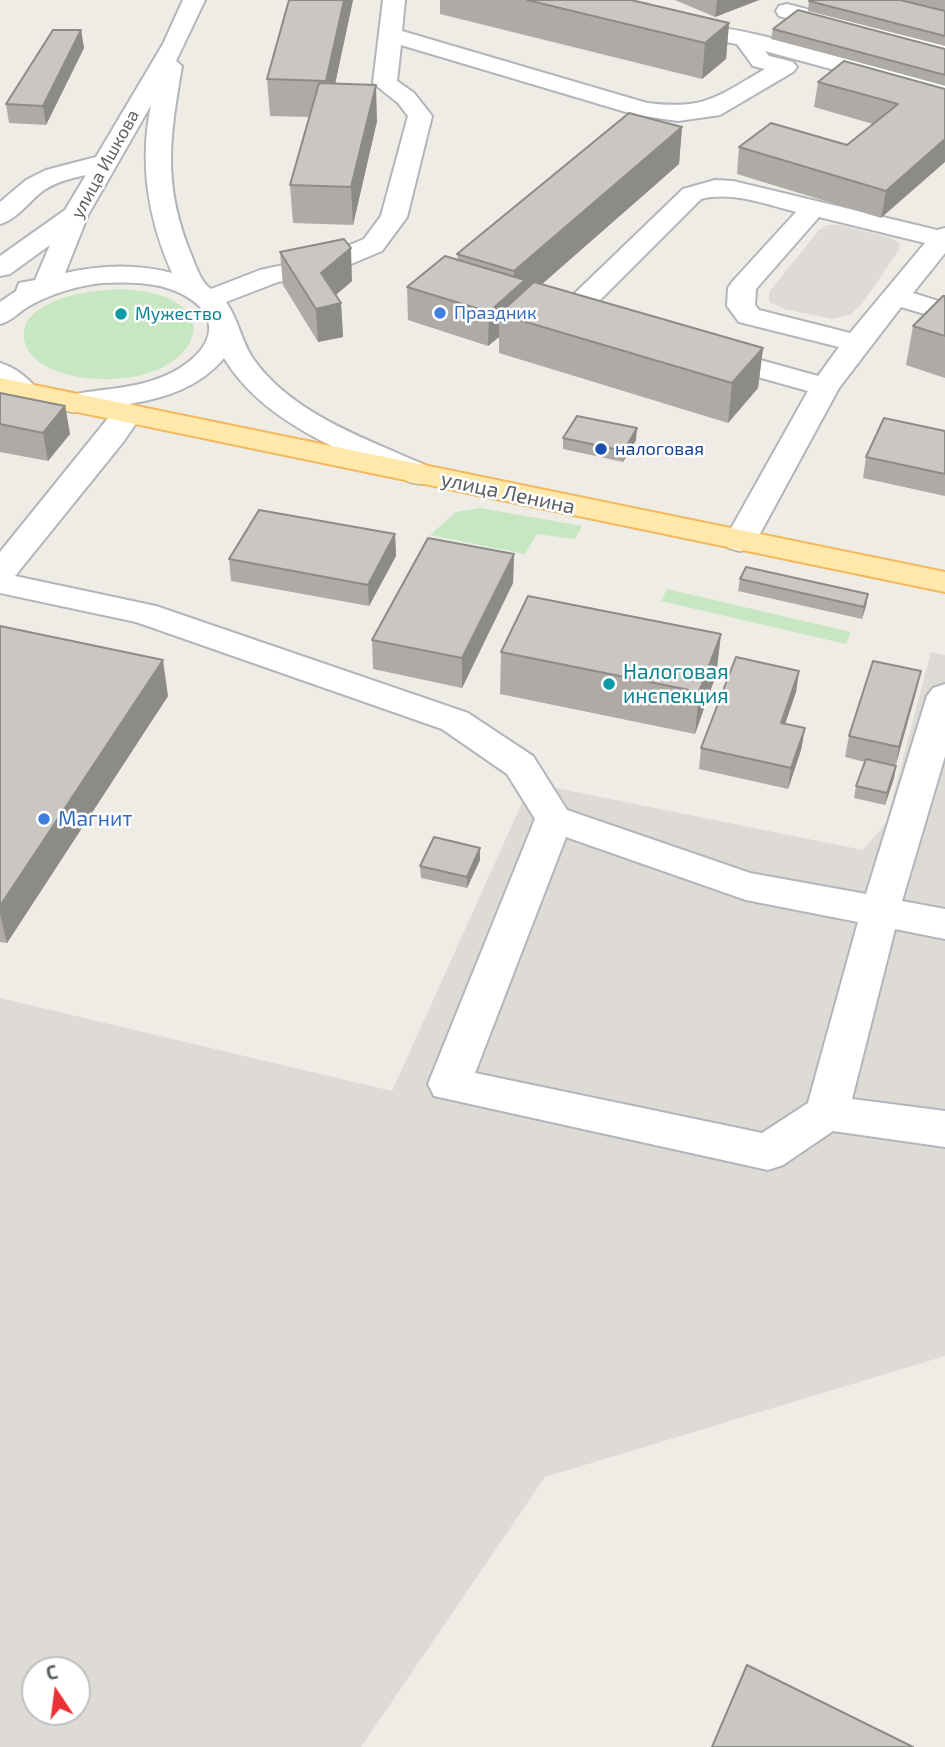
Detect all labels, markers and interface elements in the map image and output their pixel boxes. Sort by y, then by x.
street label: улица Ишкова [66,106,144,222]
place label: Праздник [454,302,537,324]
place label: Мужество [135,303,222,325]
marker: Праздник [432,305,448,321]
marker: Мужество [113,306,129,322]
place label: налоговая [615,438,704,460]
marker: налоговая [593,441,609,457]
street label: улица Ленина [439,466,577,520]
place label: Налоговая инспекция [623,659,729,709]
marker: Налоговая инспекция [601,676,617,692]
place label: Магнит [58,806,133,832]
marker: Магнит [36,811,52,827]
north arrow [21,1656,91,1726]
text: С [44,1660,60,1684]

